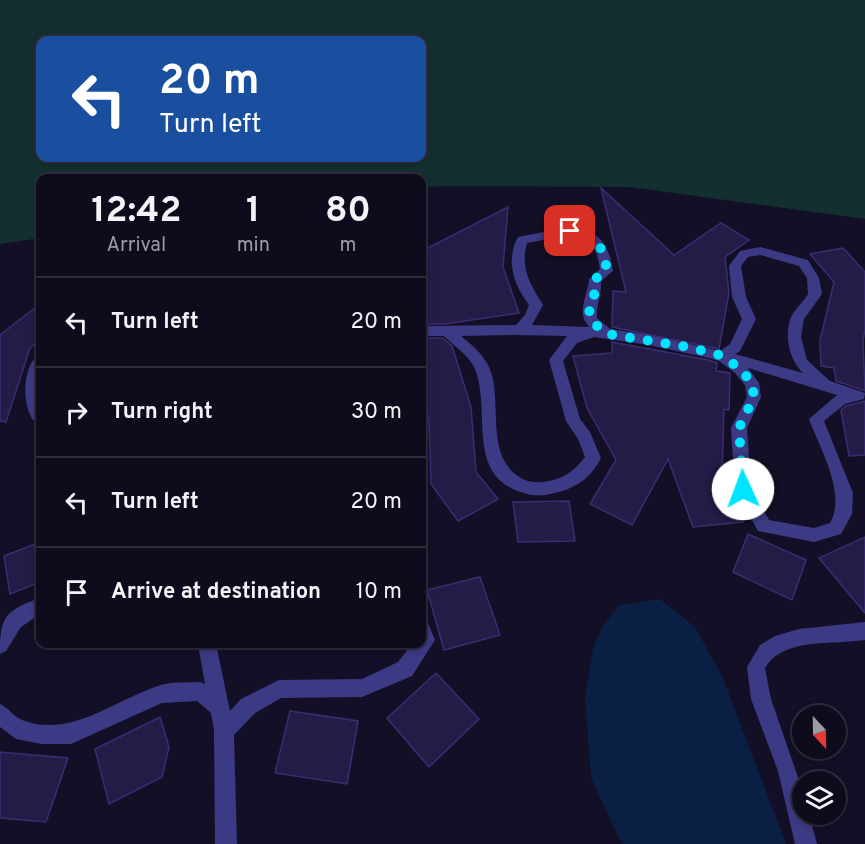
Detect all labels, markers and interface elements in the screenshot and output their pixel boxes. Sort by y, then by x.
text: 20 m [159,56,260,109]
icon: left [60,60,138,138]
text: Turn left [159,108,261,142]
text: 12:42 [91,189,181,235]
text: 1 [246,189,260,235]
text: 80 [325,189,371,235]
pin [544,205,595,256]
icon: arrive [553,214,586,247]
text: Arrival [107,233,166,259]
text: min [237,233,270,259]
text: m [339,233,356,259]
icon: left [60,306,93,339]
text: Turn left [111,309,199,336]
text: 20 m [351,309,402,336]
icon: right [60,396,93,429]
text: Turn right [111,399,213,426]
text: 30 m [351,399,402,426]
position arrow [711,457,775,521]
icon: left [60,486,93,519]
text: Turn left [111,489,199,516]
text: 20 m [351,489,402,516]
icon: arrive [60,576,93,609]
text: Arrive at destination [111,579,321,606]
text: 10 m [356,579,402,606]
north arrow [792,705,846,759]
map controls [792,705,846,825]
button: layers [792,771,846,825]

